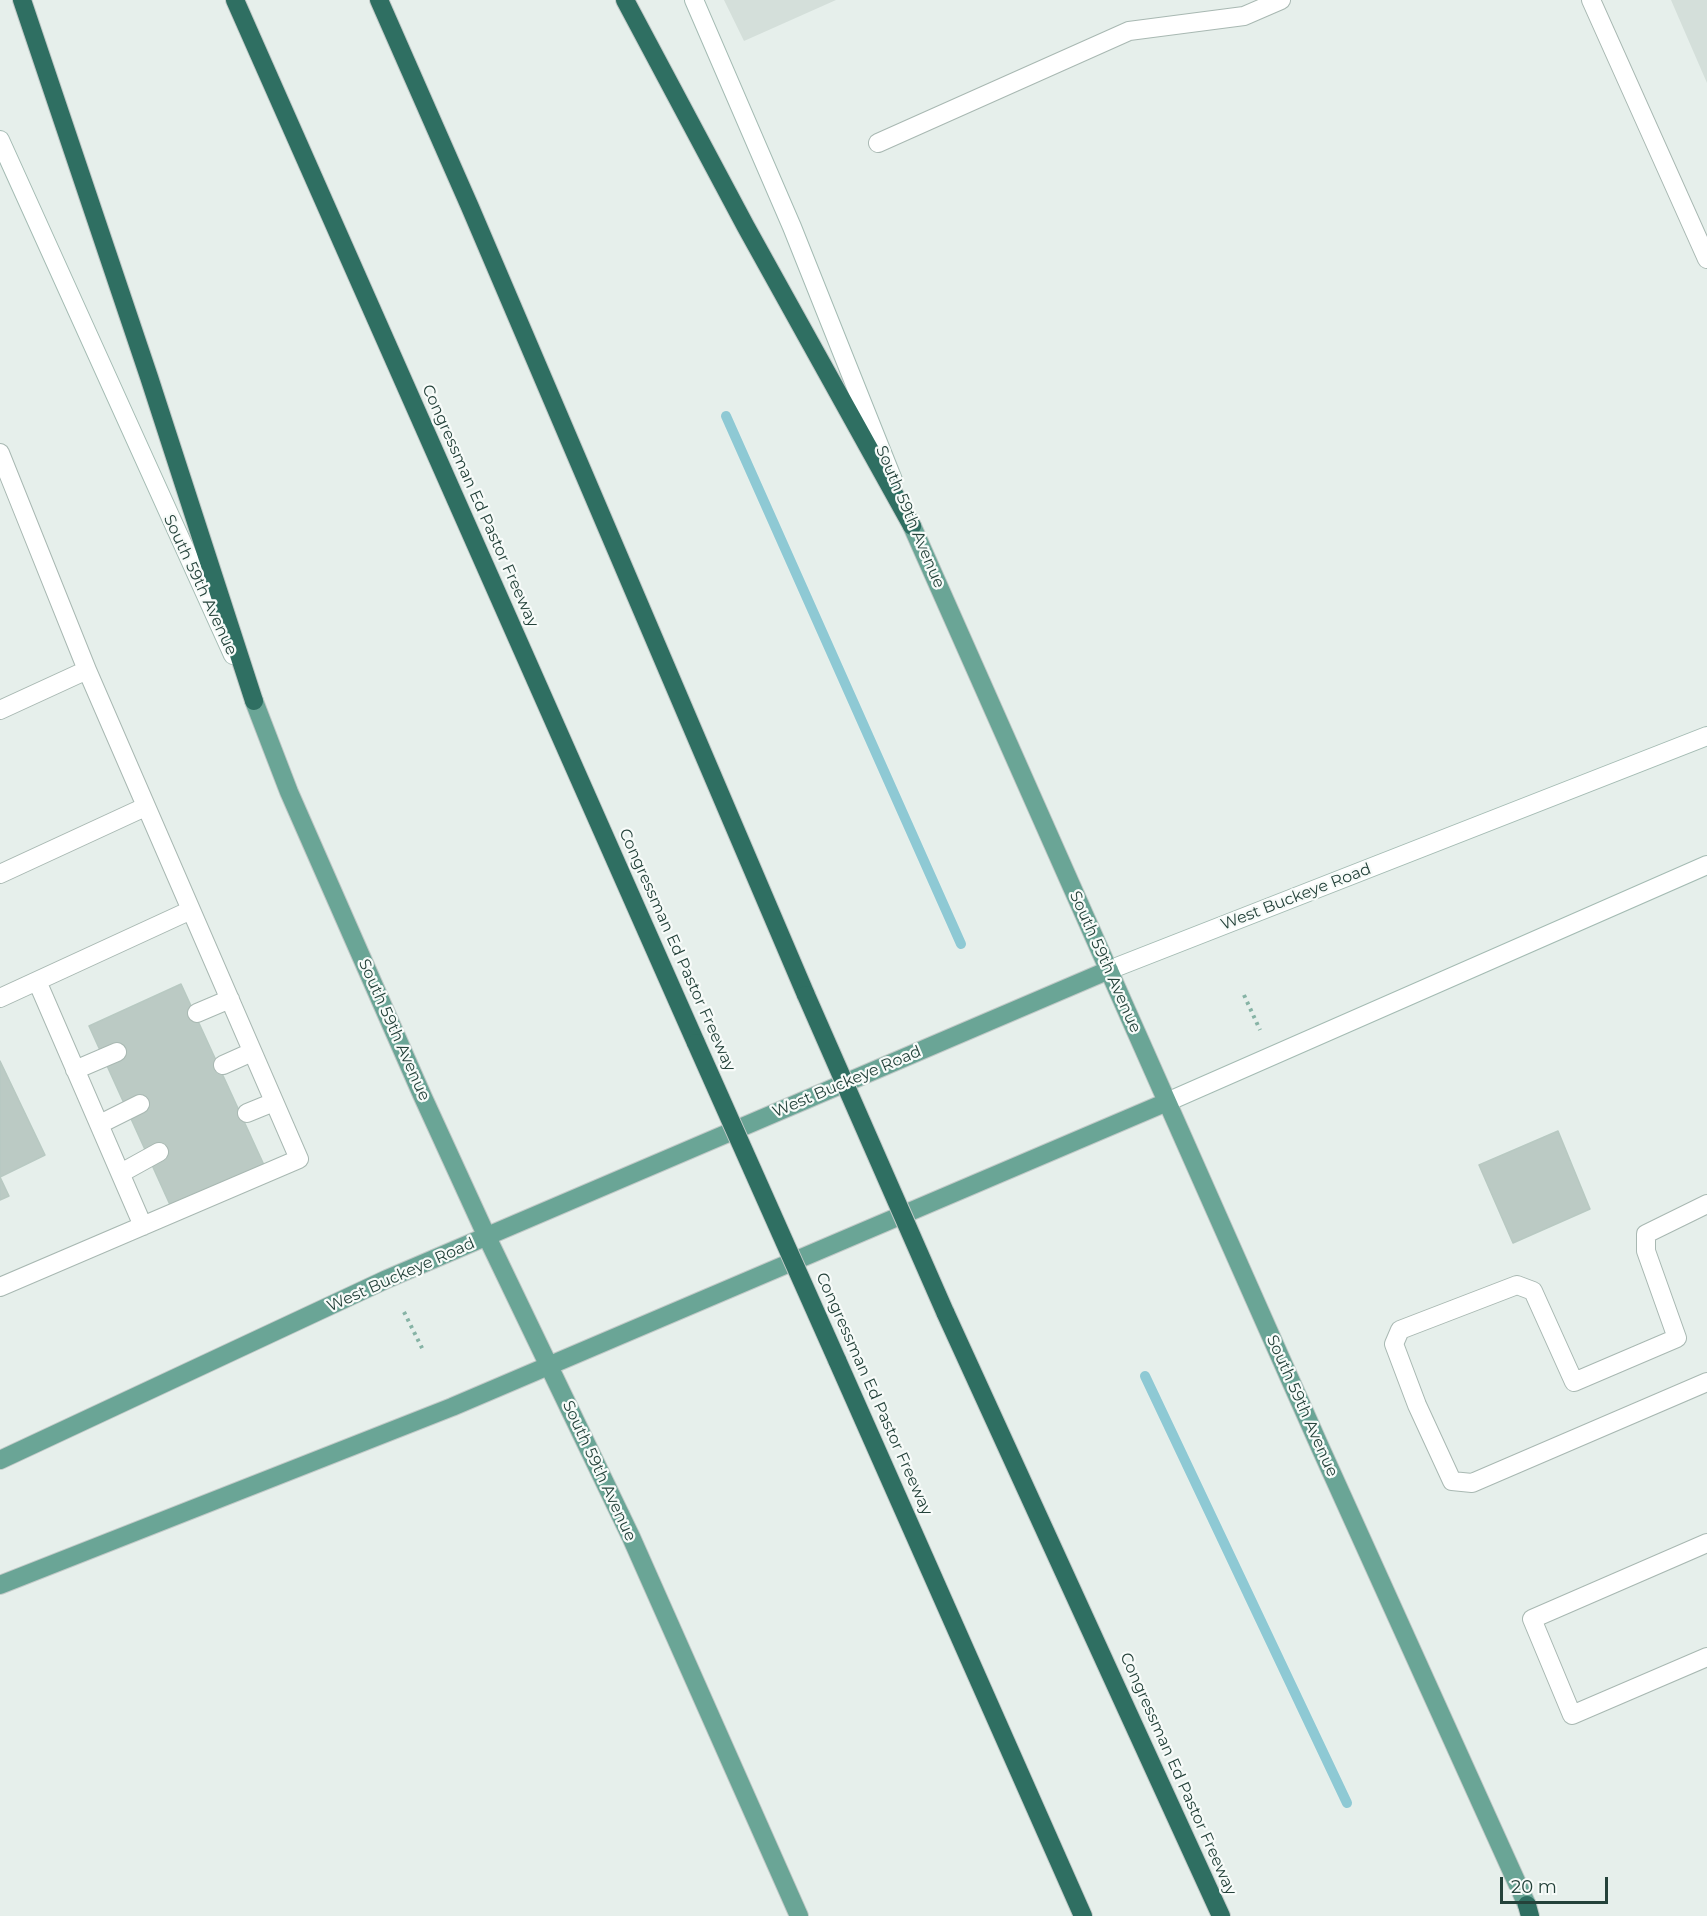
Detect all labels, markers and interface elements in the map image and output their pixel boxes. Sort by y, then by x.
street label: Congressman Ed Pastor Freeway [418,382,542,630]
street label: South 59th Avenue [871,443,949,591]
street label: South 59th Avenue [159,512,241,658]
street label: Congressman Ed Pastor Freeway [615,826,739,1074]
street label: West Buckeye Road [1218,859,1374,935]
street label: South 59th Avenue [1065,888,1145,1036]
street label: South 59th Avenue [354,956,434,1104]
street label: West Buckeye Road [770,1042,924,1122]
street label: West Buckeye Road [324,1234,478,1316]
street label: Congressman Ed Pastor Freeway [812,1270,936,1518]
street label: South 59th Avenue [1262,1332,1342,1480]
street label: South 59th Avenue [558,1398,640,1544]
street label: Congressman Ed Pastor Freeway [1116,1650,1240,1898]
scale bar [1503,1865,1611,1903]
text: 20 m [1511,1876,1557,1898]

